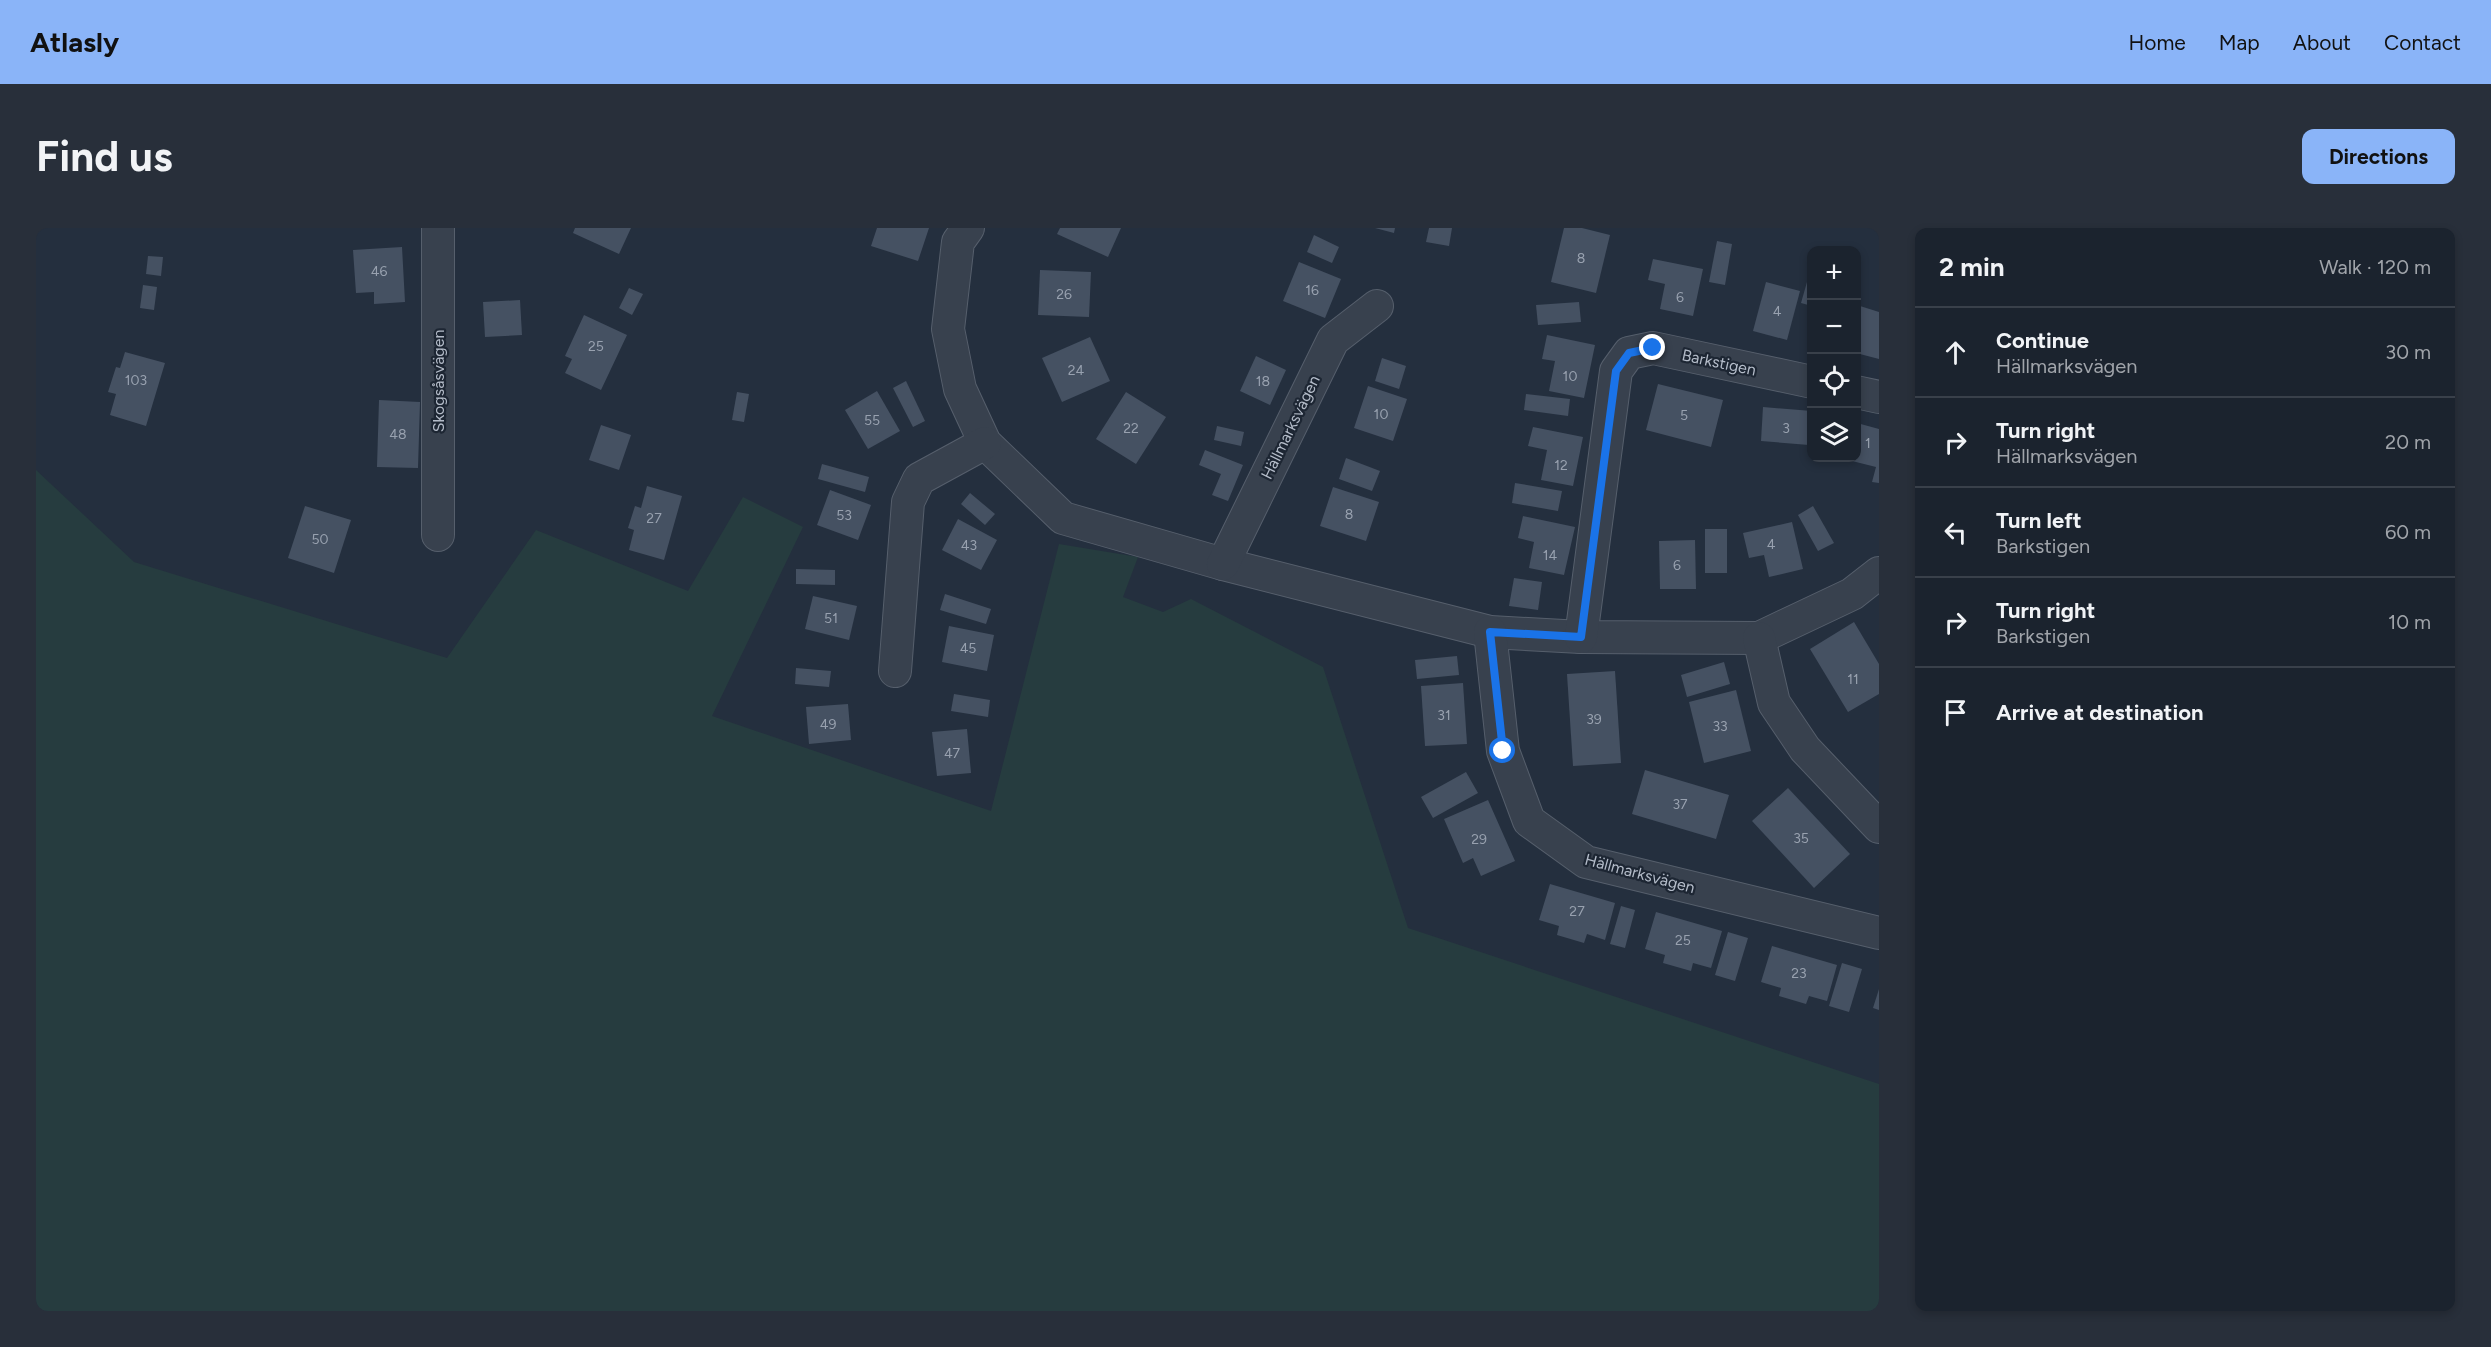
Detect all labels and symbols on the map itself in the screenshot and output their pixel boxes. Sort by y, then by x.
house number: 8 [1577,250,1585,267]
house number: 46 [371,263,387,280]
house number: 16 [1305,282,1319,299]
house number: 26 [1056,286,1072,303]
house number: 6 [1676,289,1684,306]
house number: 4 [1773,303,1782,320]
street label: Skogsåsvägen [429,330,448,432]
route end [1639,334,1665,360]
house number: 25 [588,338,604,355]
street label: Barkstigen [1680,345,1758,380]
house number: 24 [1068,362,1085,379]
house number: 10 [1563,368,1577,385]
house number: 103 [125,372,147,389]
street label: Hällmarksvägen [1257,372,1324,482]
house number: 18 [1256,373,1270,390]
house number: 10 [1374,406,1388,423]
house number: 5 [1680,407,1688,424]
house number: 55 [864,412,880,429]
house number: 22 [1123,420,1139,437]
house number: 3 [1782,420,1790,437]
house number: 48 [389,426,407,443]
house number: 1 [1865,435,1871,452]
house number: 12 [1554,457,1568,474]
house number: 8 [1345,506,1353,523]
house number: 53 [836,507,852,524]
house number: 27 [646,510,662,527]
house number: 50 [311,531,329,548]
house number: 4 [1767,536,1776,553]
house number: 43 [961,537,977,554]
house number: 14 [1543,547,1558,564]
house number: 6 [1673,557,1681,574]
house number: 51 [824,610,838,627]
house number: 45 [960,640,976,657]
house number: 11 [1847,671,1859,688]
house number: 31 [1437,707,1451,724]
house number: 39 [1586,711,1602,728]
house number: 49 [820,716,836,733]
house number: 33 [1712,718,1728,735]
route start [1489,737,1515,763]
house number: 47 [944,745,961,762]
house number: 37 [1672,796,1688,813]
house number: 35 [1793,830,1809,847]
house number: 29 [1471,831,1487,848]
street label: Hällmarksvägen [1583,850,1697,897]
house number: 27 [1569,903,1585,920]
house number: 25 [1675,932,1691,949]
house number: 23 [1791,965,1807,982]

